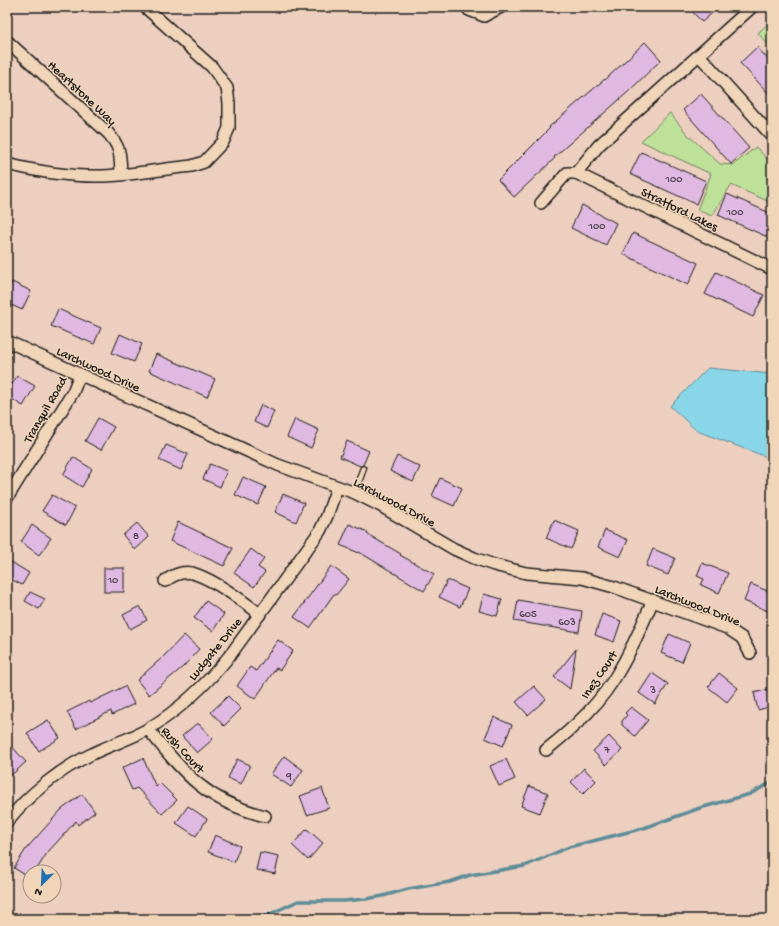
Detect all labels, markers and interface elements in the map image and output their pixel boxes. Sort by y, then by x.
street label: Heartstone Way [44,58,119,130]
house number: 100 [665,174,682,186]
street label: Stratford Lakes [638,185,721,236]
house number: 100 [726,207,743,219]
house number: 100 [588,221,605,233]
street label: Larchwood Drive [54,344,142,396]
street label: Tranquil Road [21,373,72,447]
street label: Larchwood Drive [350,475,438,531]
house number: 8 [133,531,139,543]
house number: 10 [107,575,118,587]
street label: Larchwood Drive [652,582,742,630]
house number: 605 [519,609,537,621]
street label: Ludgate Drive [186,615,246,684]
house number: 603 [558,617,576,629]
street label: Inez Court [579,647,623,702]
house number: 3 [649,685,656,697]
street label: Rush Court [157,724,208,778]
house number: 7 [603,745,610,757]
house number: 9 [285,771,292,783]
north arrow [22,864,62,904]
text: N [33,884,44,898]

